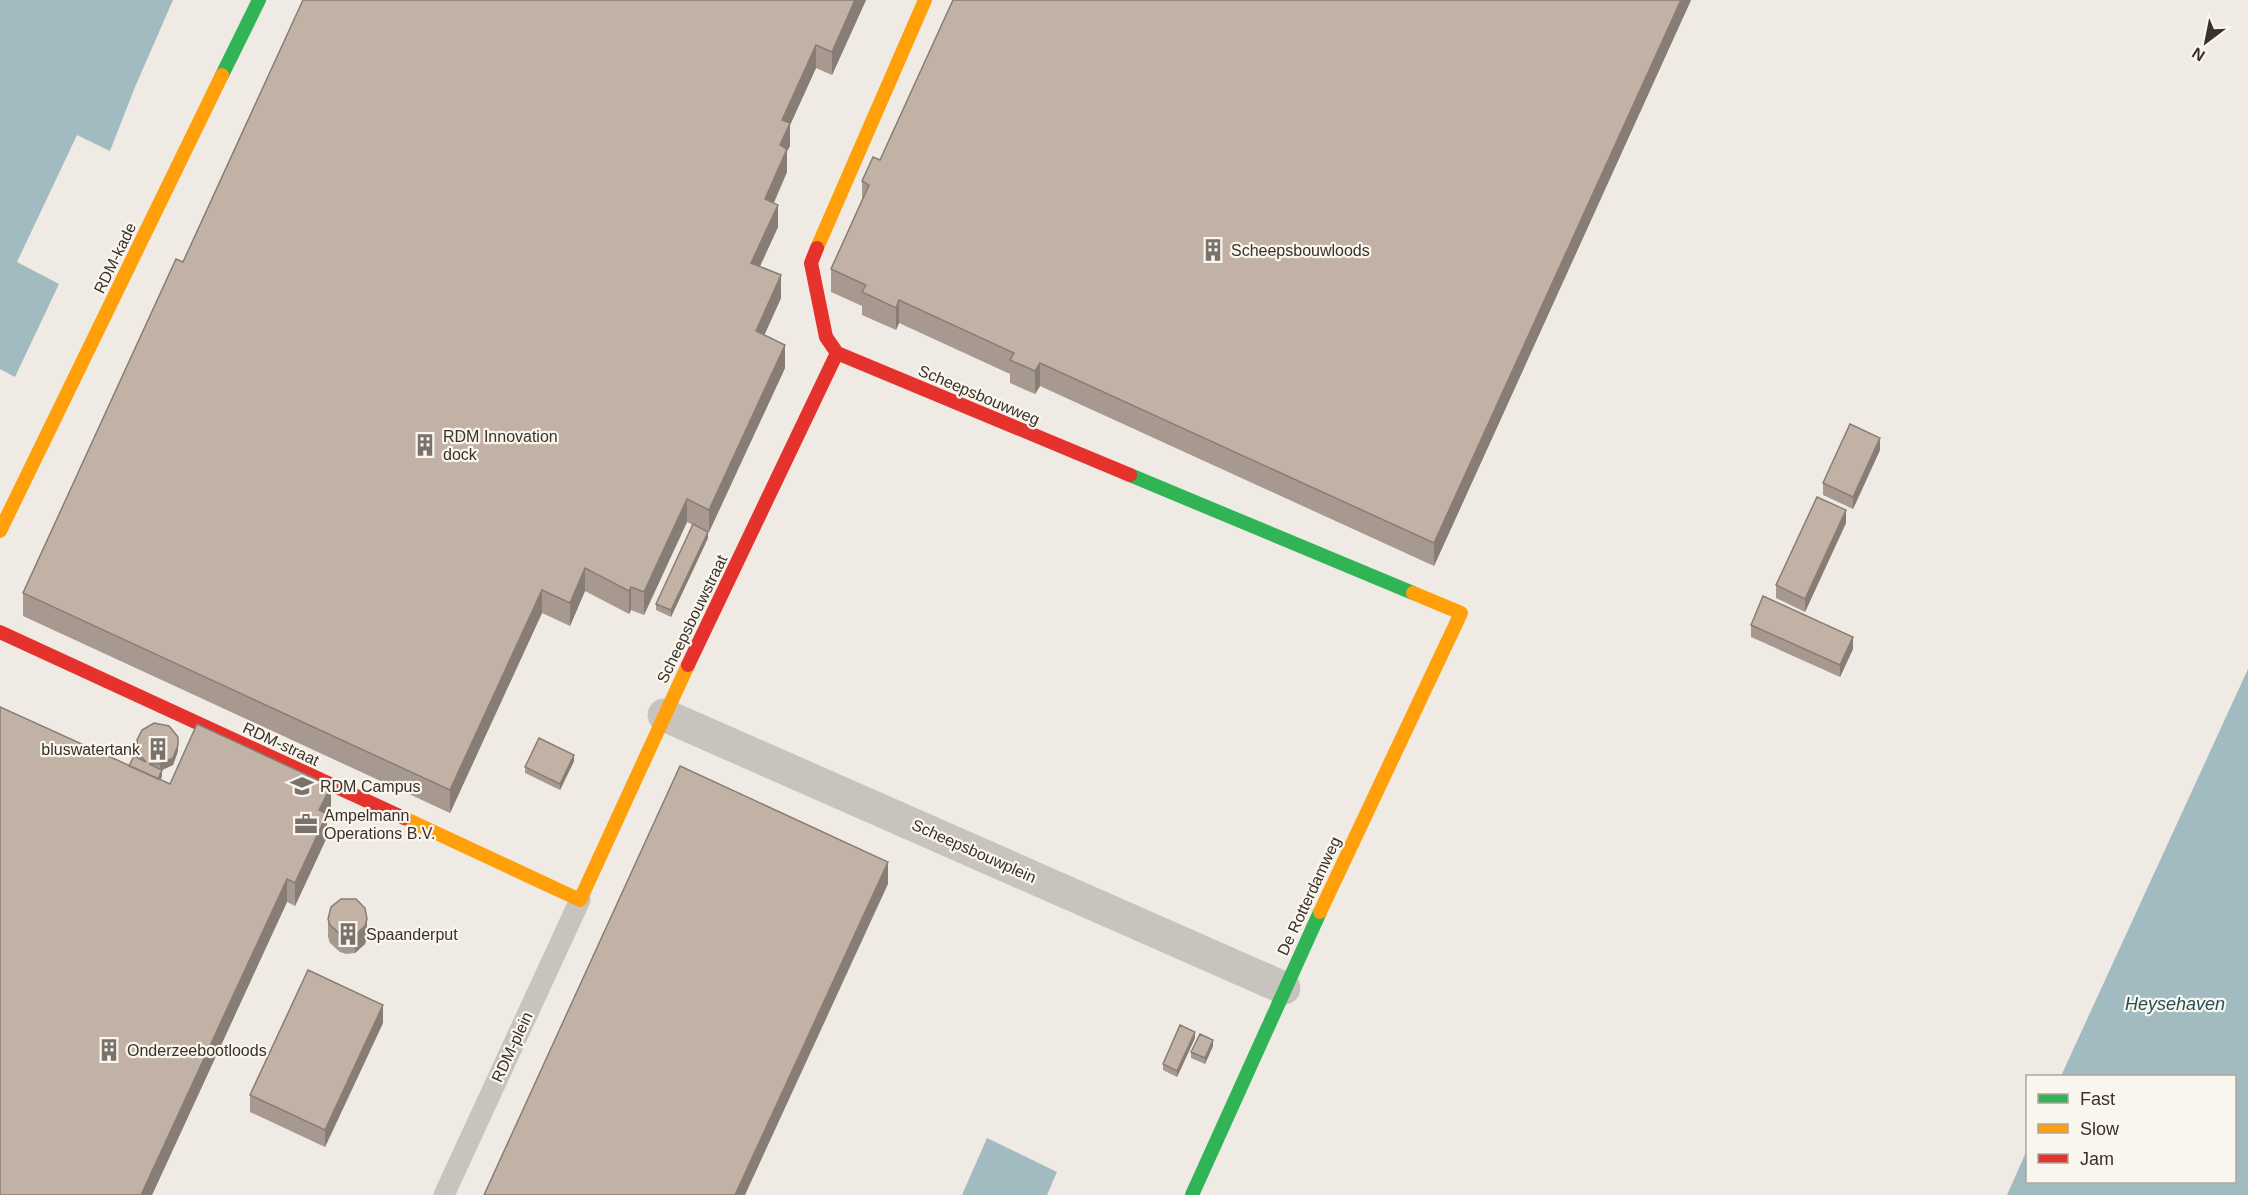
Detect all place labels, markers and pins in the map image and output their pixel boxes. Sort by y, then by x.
building icon: Scheepsbouwloods [1200,237,1226,263]
place label: Scheepsbouwloods [1231,242,1370,259]
place label: RDM Innovation dock [443,428,558,463]
building icon: RDM Innovation dock [412,432,438,458]
building icon: bluswatertank [145,736,171,762]
place label: bluswatertank [41,741,141,758]
school or university icon: RDM Campus [289,773,315,799]
place label: RDM Campus [320,778,420,795]
place label: Ampelmann Operations B.V. [324,807,435,842]
office icon: Ampelmann Operations B.V. [293,811,319,837]
building icon: Spaanderput [335,921,361,947]
place label: Spaanderput [366,926,458,943]
building icon: Onderzeebootloods [96,1037,122,1063]
place label: Onderzeebootloods [127,1042,267,1059]

